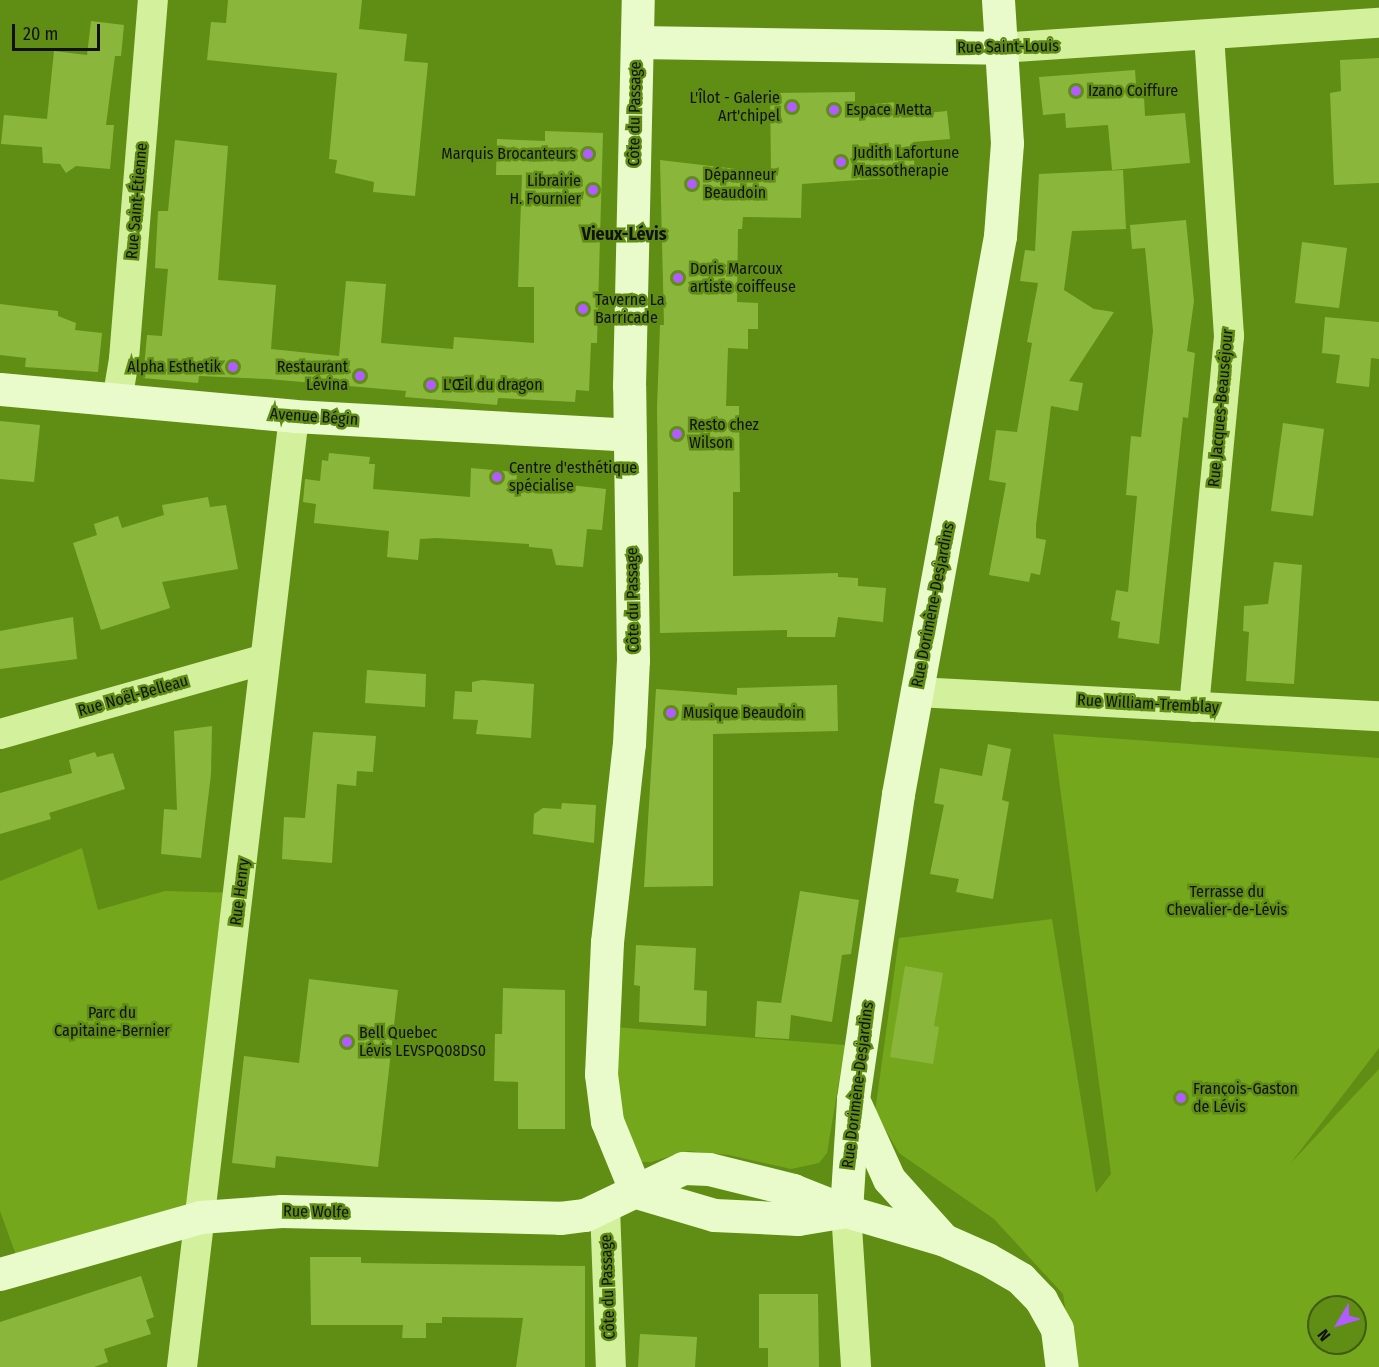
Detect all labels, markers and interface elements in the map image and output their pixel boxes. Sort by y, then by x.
scale bar [15,12,104,50]
text: 20 m [23,23,58,45]
street label: Rue Saint-Louis [957,37,1059,57]
street label: Côte du Passage [624,61,646,167]
place label: Izano Coiffure [1088,81,1178,101]
marker: Izano Coiffure [1069,84,1083,98]
place label: L'Îlot - Galerie Art'chipel [689,88,780,126]
marker: L'Îlot - Galerie Art'chipel [785,100,799,114]
place label: Espace Metta [846,100,932,120]
marker: Espace Metta [827,103,841,117]
street label: Rue Saint-Étienne [122,142,152,260]
place label: Judith Lafortune Massotherapie [853,143,959,181]
place label: Marquis Brocanteurs [441,144,576,164]
marker: Marquis Brocanteurs [581,147,595,161]
marker: Judith Lafortune Massotherapie [834,155,848,169]
place label: Dépanneur Beaudoin [704,165,776,203]
place label: Librairie H. Fournier [509,171,581,209]
marker: Dépanneur Beaudoin [685,177,699,191]
marker: Librairie H. Fournier [586,183,600,197]
district label: Vieux-Lévis [581,223,667,245]
place label: Doris Marcoux artiste coiffeuse [690,259,796,297]
marker: Doris Marcoux artiste coiffeuse [671,271,685,285]
place label: Taverne La Barricade [595,290,665,328]
marker: Taverne La Barricade [576,302,590,316]
street label: Rue Jacques-Beauséjour [1205,328,1237,488]
place label: Alpha Esthetik [127,357,221,377]
place label: Restaurant Lévina [277,357,348,395]
marker: Alpha Esthetik [226,360,240,374]
marker: Restaurant Lévina [353,369,367,383]
place label: L'Œil du dragon [443,375,543,395]
marker: L'Œil du dragon [424,378,438,392]
street label: Avenue Bégin [269,404,359,430]
place label: Resto chez Wilson [689,415,759,453]
marker: Resto chez Wilson [670,427,684,441]
place label: Centre d'esthétique spécialise [509,458,637,496]
marker: Centre d'esthétique spécialise [490,470,504,484]
street label: Rue Dorimène-Desjardins [908,521,958,689]
street label: Côte du Passage [622,547,644,653]
street label: Rue Noël-Belleau [76,671,190,721]
street label: Rue William-Tremblay [1077,691,1219,717]
place label: Musique Beaudoin [683,703,804,723]
marker: Musique Beaudoin [664,706,678,720]
street label: Rue Henry [226,857,254,927]
park label: Terrasse du Chevalier-de-Lévis [1167,882,1287,920]
street label: Rue Dorimène-Desjardins [838,1001,878,1169]
park label: Parc du Capitaine-Bernier [54,1003,170,1041]
place label: Bell Quebec Lévis LEVSPQ08DS0 [359,1023,486,1061]
marker: Bell Quebec Lévis LEVSPQ08DS0 [340,1035,354,1049]
place label: François-Gaston de Lévis [1193,1079,1298,1117]
marker: François-Gaston de Lévis [1174,1091,1188,1105]
street label: Rue Wolfe [283,1202,349,1222]
street label: Côte du Passage [597,1234,619,1340]
north arrow [1307,1295,1367,1355]
text: N [1314,1326,1334,1345]

